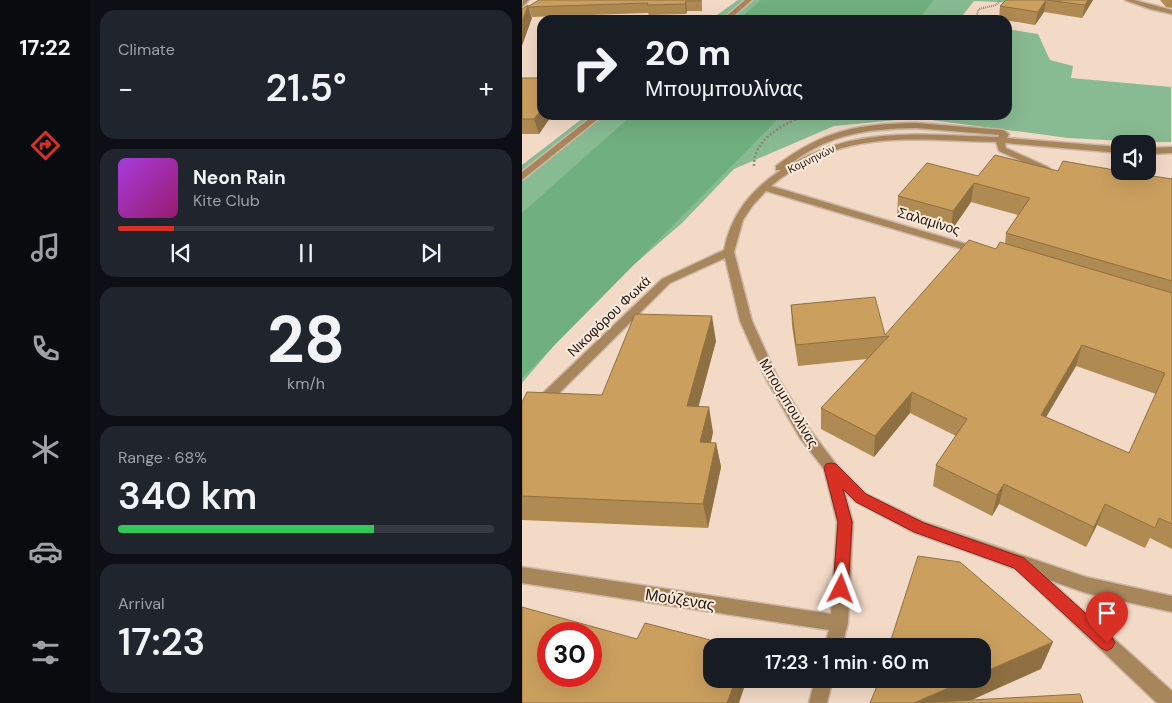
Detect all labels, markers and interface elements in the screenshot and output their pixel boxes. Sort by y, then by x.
text: 20 m [645,30,731,76]
text: 17:22 [20,33,70,62]
icon: right [562,35,627,100]
text: Climate [118,39,175,60]
text: 21.5° [265,63,347,113]
text: − [118,70,133,107]
text: + [479,70,494,107]
text: Μπουμπουλίνας [645,74,803,103]
icon: directions [28,128,63,163]
map controls [1111,135,1156,180]
button: sound [1111,135,1156,180]
street label: Κομνηνών [785,141,837,176]
text: Neon Rain [193,165,286,190]
text: Kite Club [193,190,260,211]
street label: Σαλαμίνος [896,203,963,239]
icon: music [28,230,63,265]
icon: previous [167,239,195,267]
icon: pause [292,239,320,267]
icon: next [417,239,445,267]
street label: Νικοφόρου Φωκά [564,272,654,360]
text: 28 [267,298,345,382]
icon: phone [28,331,63,366]
street label: Μπουμπουλίνας [755,355,823,451]
text: km/h [287,373,325,394]
icon: climate [28,432,63,467]
text: Range · 68% [118,447,207,468]
text: 340 km [118,471,257,521]
icon: car [28,534,63,569]
position arrow [814,562,866,614]
street label: Μούζενας [644,584,716,615]
pin [1086,592,1128,643]
text: Arrival [118,593,165,614]
icon: arrive [1093,599,1121,627]
text: 17:23 [118,617,205,667]
speed limit sign: 30 [537,622,602,687]
icon: filters [28,635,63,670]
text: 17:23 · 1 min · 60 m [765,650,929,675]

